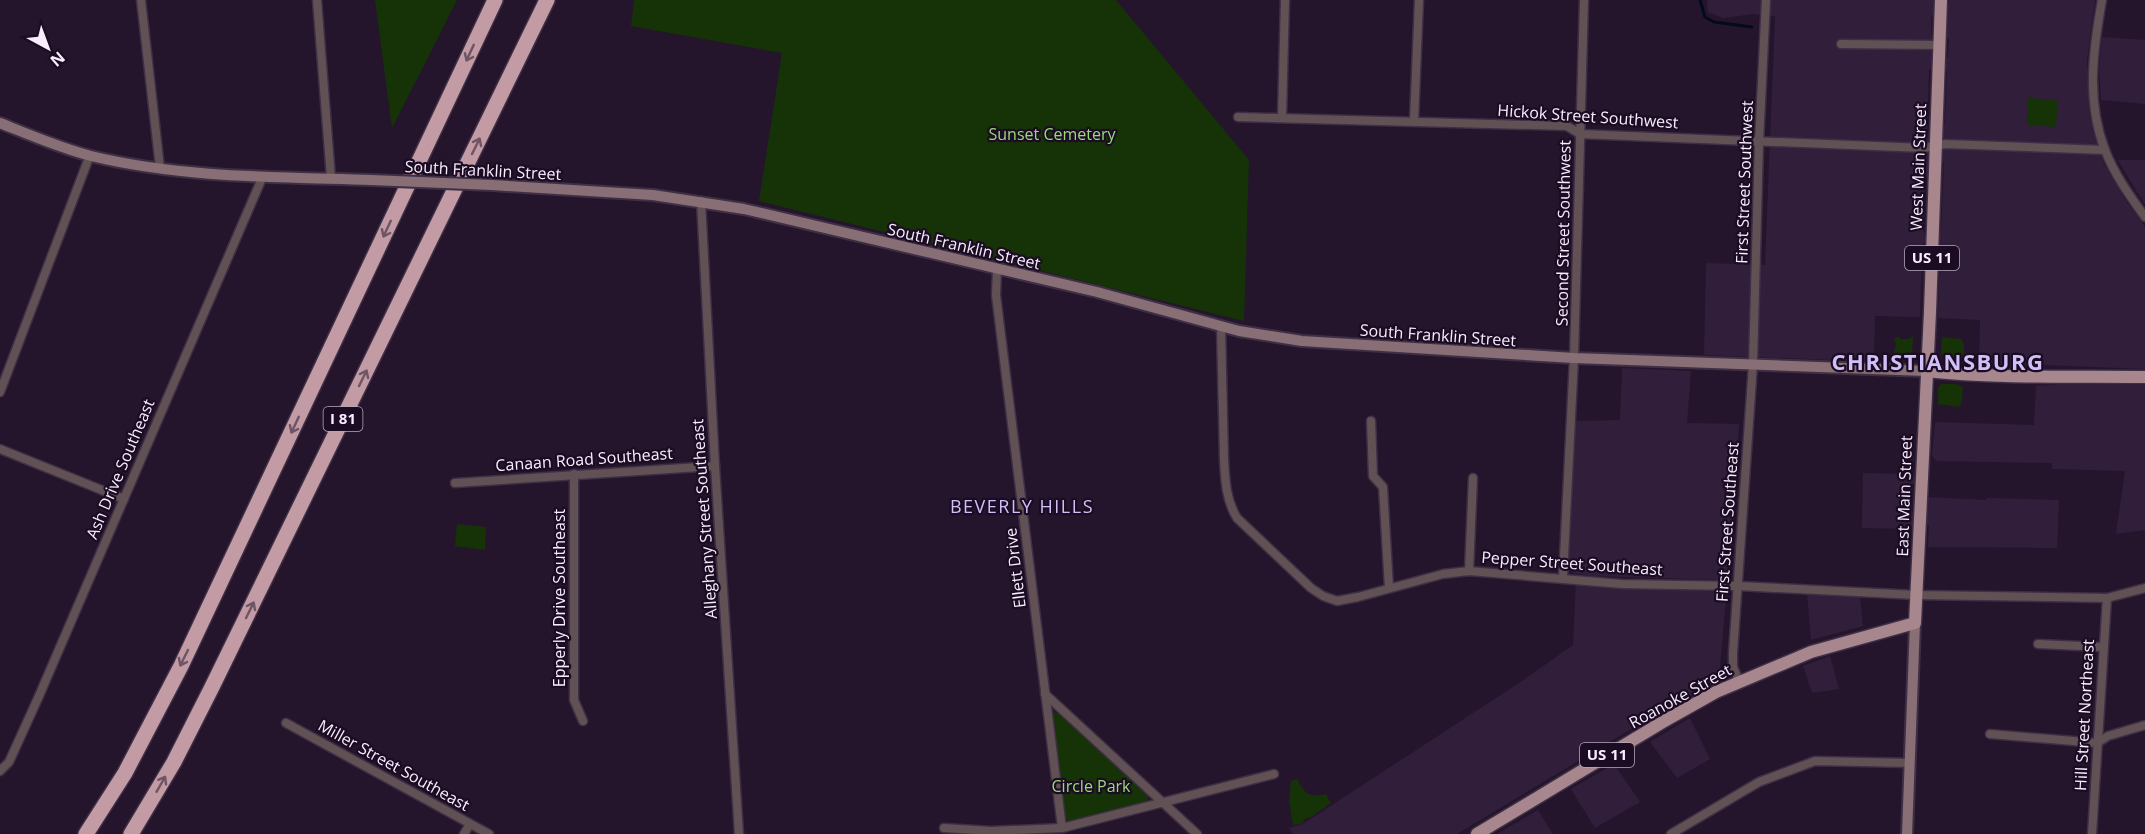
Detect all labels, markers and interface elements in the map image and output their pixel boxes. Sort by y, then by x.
north arrow [18,18,78,78]
one-way arrow [464,43,476,61]
text: N [46,47,70,72]
street label: Hickok Street Southwest [1497,99,1680,133]
street label: First Street Southwest [1730,100,1758,264]
street label: West Main Street [1905,103,1931,231]
park label: Sunset Cemetery [989,123,1116,145]
one-way arrow [471,138,482,156]
street label: Second Street Southwest [1550,139,1576,326]
street label: South Franklin Street [404,155,562,185]
street label: South Franklin Street [885,218,1043,274]
one-way arrow [381,220,393,238]
road number: US 11 [1905,246,1959,270]
street label: South Franklin Street [1359,319,1517,351]
district label: CHRISTIANSBURG [1832,346,2044,376]
one-way arrow [357,370,369,388]
street label: Ash Drive Southeast [81,395,160,542]
road number: I 81 [324,407,362,431]
one-way arrow [288,415,300,433]
street label: Alleghany Street Southeast [686,418,722,620]
street label: East Main Street [1891,435,1917,557]
street label: First Street Southeast [1710,441,1744,603]
street label: Canaan Road Southeast [495,442,674,476]
district label: BEVERLY HILLS [950,494,1094,518]
street label: Epperly Drive Southeast [548,508,570,687]
street label: Ellett Drive [999,527,1031,609]
street label: Pepper Street Southeast [1481,546,1664,580]
one-way arrow [244,601,256,619]
street label: Hill Street Northeast [2069,638,2099,791]
one-way arrow [178,648,190,666]
street label: Roanoke Street [1625,659,1735,733]
street label: Miller Street Southeast [314,714,474,816]
road number: US 11 [1580,743,1634,767]
park label: Circle Park [1052,775,1131,797]
one-way arrow [155,776,167,793]

